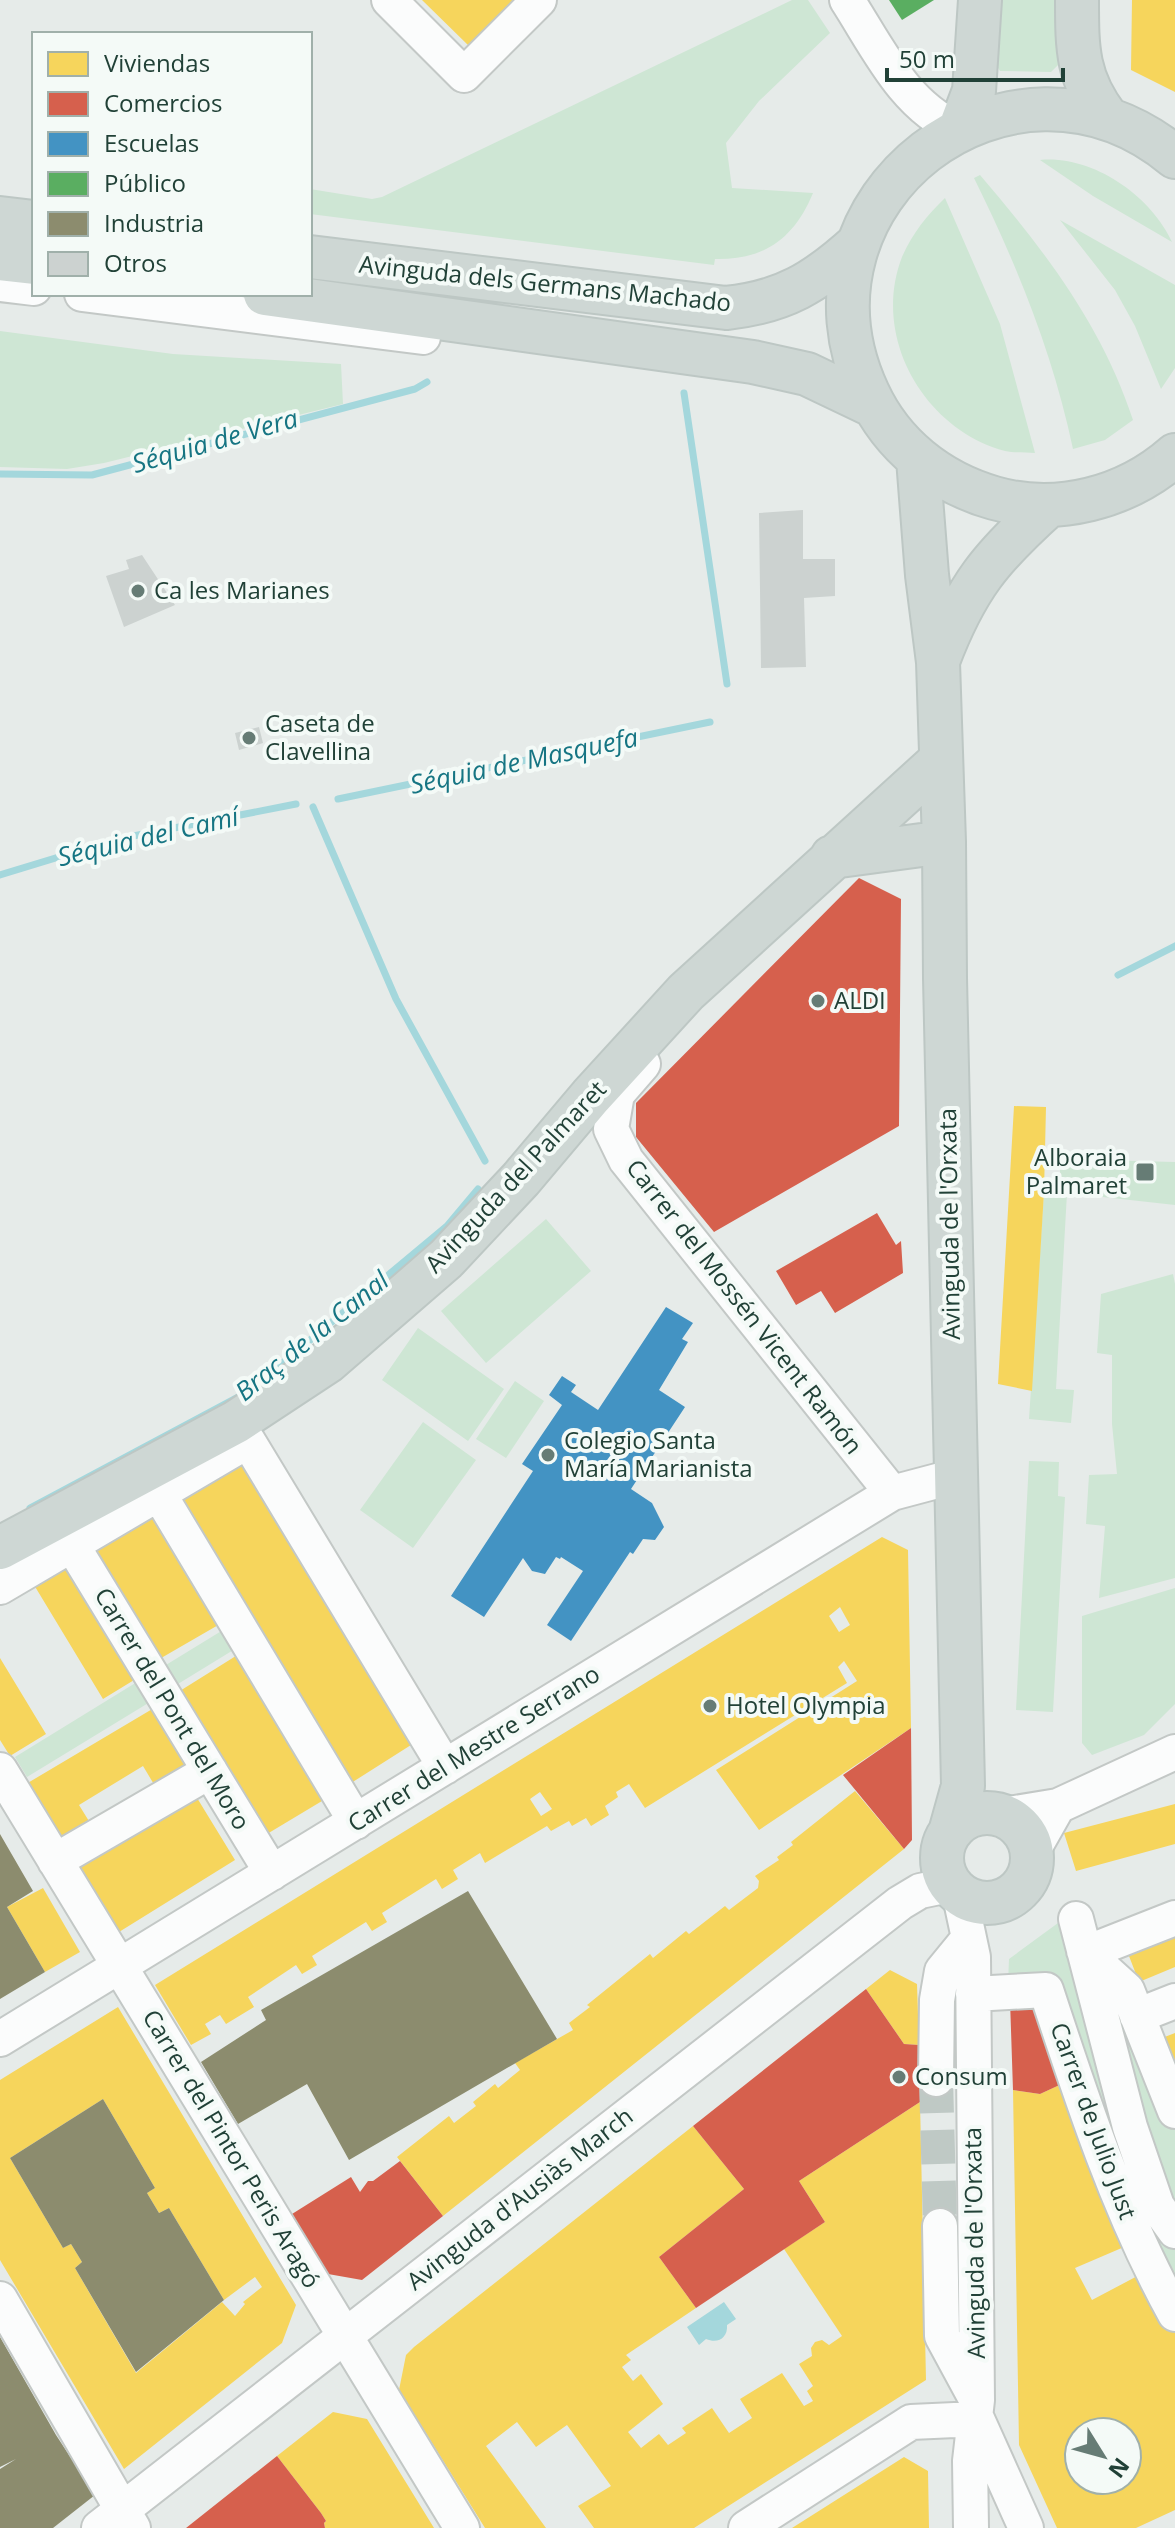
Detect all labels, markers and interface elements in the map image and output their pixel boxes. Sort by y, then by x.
legend [32,32,312,296]
scale bar [887,32,1063,82]
text: 50 m [899,42,955,75]
text: Viviendas [104,46,210,79]
text: Comercios [104,86,223,119]
text: Escuelas [104,126,199,159]
text: Público [104,166,186,199]
text: Industria [104,206,204,239]
text: Otros [104,246,167,279]
street label: Avinguda dels Germans Machado [357,247,733,318]
water label: Séquia de Vera [128,399,302,481]
place label: Ca les Marianes [154,573,330,606]
marker: Ca les Marianes [129,582,147,600]
place label: Caseta de Clavellina [265,706,375,767]
water label: Séquia de Masquefa [406,718,641,802]
marker: Caseta de Clavellina [240,729,258,747]
water label: Séquia del Camí [54,797,245,874]
place label: ALDI [834,983,886,1016]
marker: ALDI [809,992,827,1010]
street label: Avinguda del Palmaret [417,1073,613,1279]
street label: Avinguda de l'Orxata [930,1108,967,1340]
place label: Alboraia Palmaret [1026,1140,1127,1201]
street label: Carrer del Mossén Vicent Ramón [620,1152,871,1460]
marker: Alboraia Palmaret [1134,1161,1156,1183]
water label: Braç de la Canal [227,1261,397,1408]
place label: Colegio Santa María Marianista [564,1423,753,1484]
marker: Colegio Santa María Marianista [539,1446,557,1464]
street label: Carrer del Pont del Moro [88,1581,259,1836]
street label: Carrer del Mestre Serrano [341,1657,605,1839]
place label: Hotel Olympia [726,1688,886,1721]
marker: Hotel Olympia [701,1697,719,1715]
street label: Carrer del Pintor Peris Aragó [136,2003,329,2294]
street label: Carrer de Julio Just [1043,2018,1145,2223]
place label: Consum [915,2059,1008,2092]
marker: Consum [890,2068,908,2086]
street label: Avinguda d'Ausiàs March [399,2099,639,2297]
street label: Avinguda de l'Orxata [955,2127,992,2359]
north arrow [1063,2416,1143,2496]
text: N [1102,2452,1137,2485]

